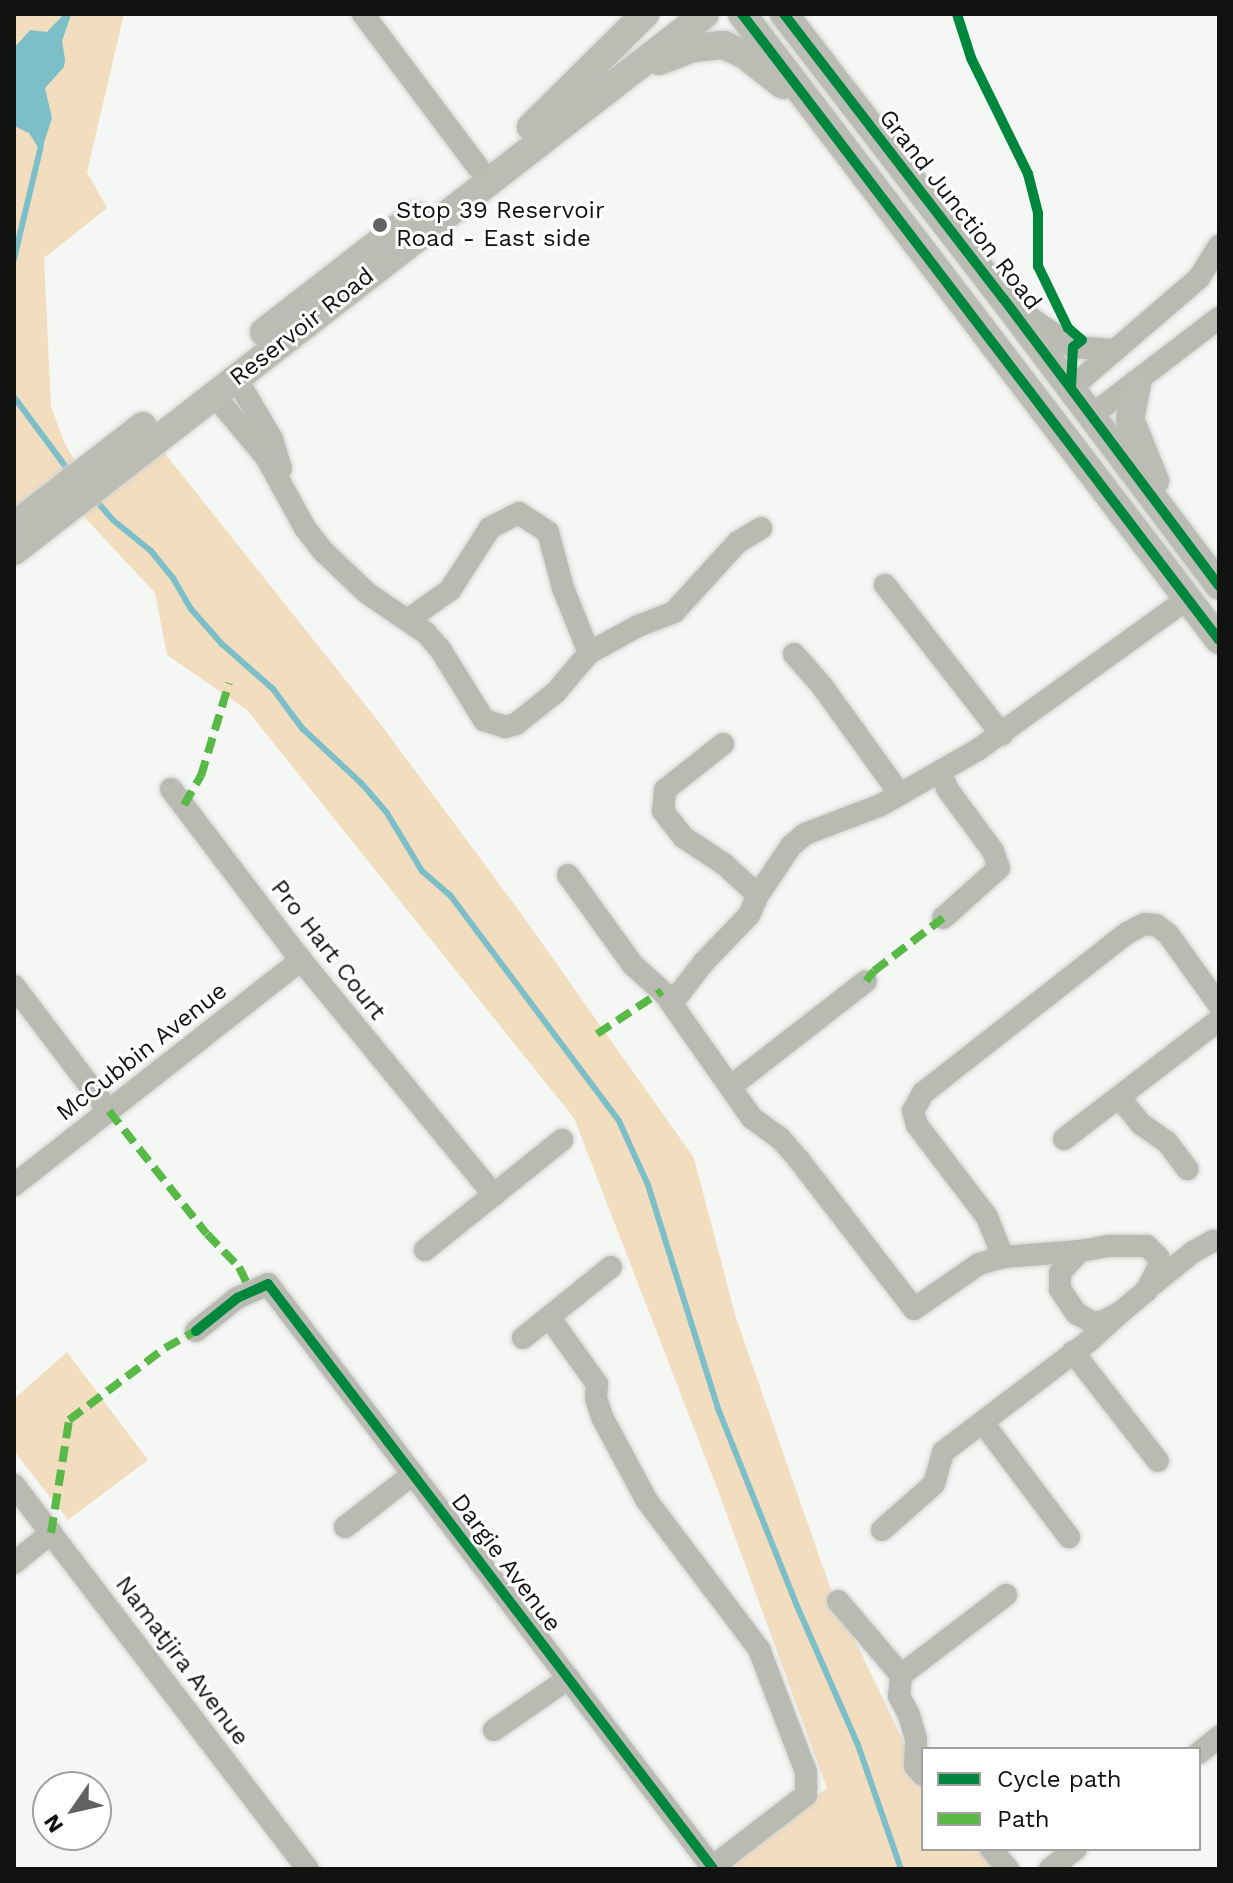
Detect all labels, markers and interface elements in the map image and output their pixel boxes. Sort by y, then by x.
street label: Grand Junction Road [872,104,1048,316]
place label: Stop 39 Reservoir Road - East side [396,197,605,253]
marker: Stop 39 Reservoir Road - East side [371,216,389,234]
street label: Reservoir Road [224,262,380,392]
street label: Pro Hart Court [264,874,392,1026]
street label: McCubbin Avenue [51,976,233,1128]
street label: Dargie Avenue [445,1488,567,1638]
street label: Namatjira Avenue [109,1570,255,1752]
legend [921,1747,1201,1851]
text: Cycle path [997,1765,1122,1793]
north arrow [32,1771,112,1851]
text: Path [997,1805,1050,1833]
text: N [38,1810,68,1837]

